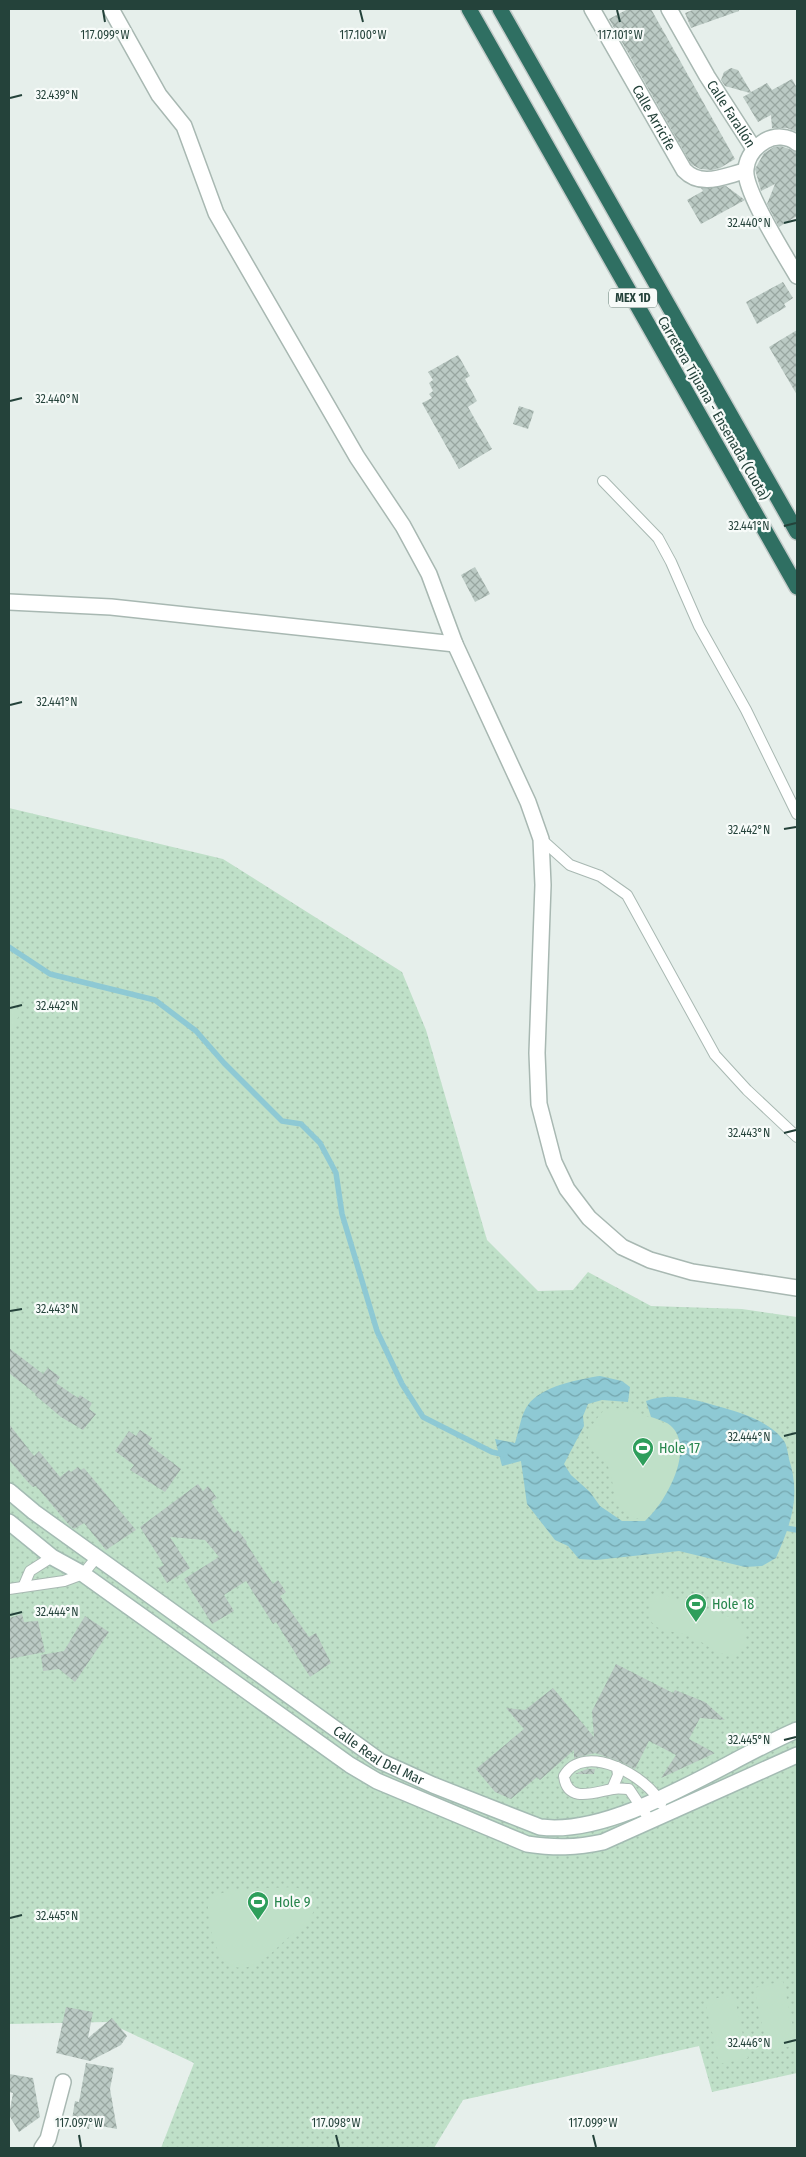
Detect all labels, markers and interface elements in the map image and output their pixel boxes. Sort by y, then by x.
text: 117.099°W [81,28,129,42]
text: 117.100°W [339,28,387,42]
text: 117.101°W [597,28,643,42]
street label: Calle Farallón [703,77,759,151]
street label: Calle Arricife [628,82,679,154]
text: 32.439°N [36,88,78,102]
text: 32.440°N [727,216,771,230]
road number: MEX 1D [609,288,657,308]
street label: Carretera Tijuana - Ensenada (Cuota) [654,313,773,503]
text: 32.440°N [35,392,79,406]
text: 32.441°N [728,519,770,533]
text: 32.441°N [36,695,78,709]
text: 32.442°N [728,823,770,837]
text: 32.442°N [36,999,78,1013]
text: 32.443°N [728,1126,770,1140]
text: 32.443°N [36,1302,78,1316]
text: 32.444°N [727,1430,771,1444]
sports icon: Hole 17 [631,1436,655,1467]
place label: Hole 17 [659,1440,700,1457]
sports icon: Hole 18 [684,1592,708,1623]
place label: Hole 18 [712,1596,754,1613]
text: 32.444°N [35,1605,79,1619]
street label: Calle Real Del Mar [330,1722,427,1789]
text: 32.445°N [728,1733,770,1747]
sports icon: Hole 9 [246,1890,270,1921]
place label: Hole 9 [274,1894,311,1911]
text: 32.445°N [36,1909,78,1923]
text: 32.446°N [727,2036,771,2050]
text: 117.097°W [55,2116,103,2130]
text: 117.098°W [311,2116,361,2130]
text: 117.099°W [569,2116,617,2130]

